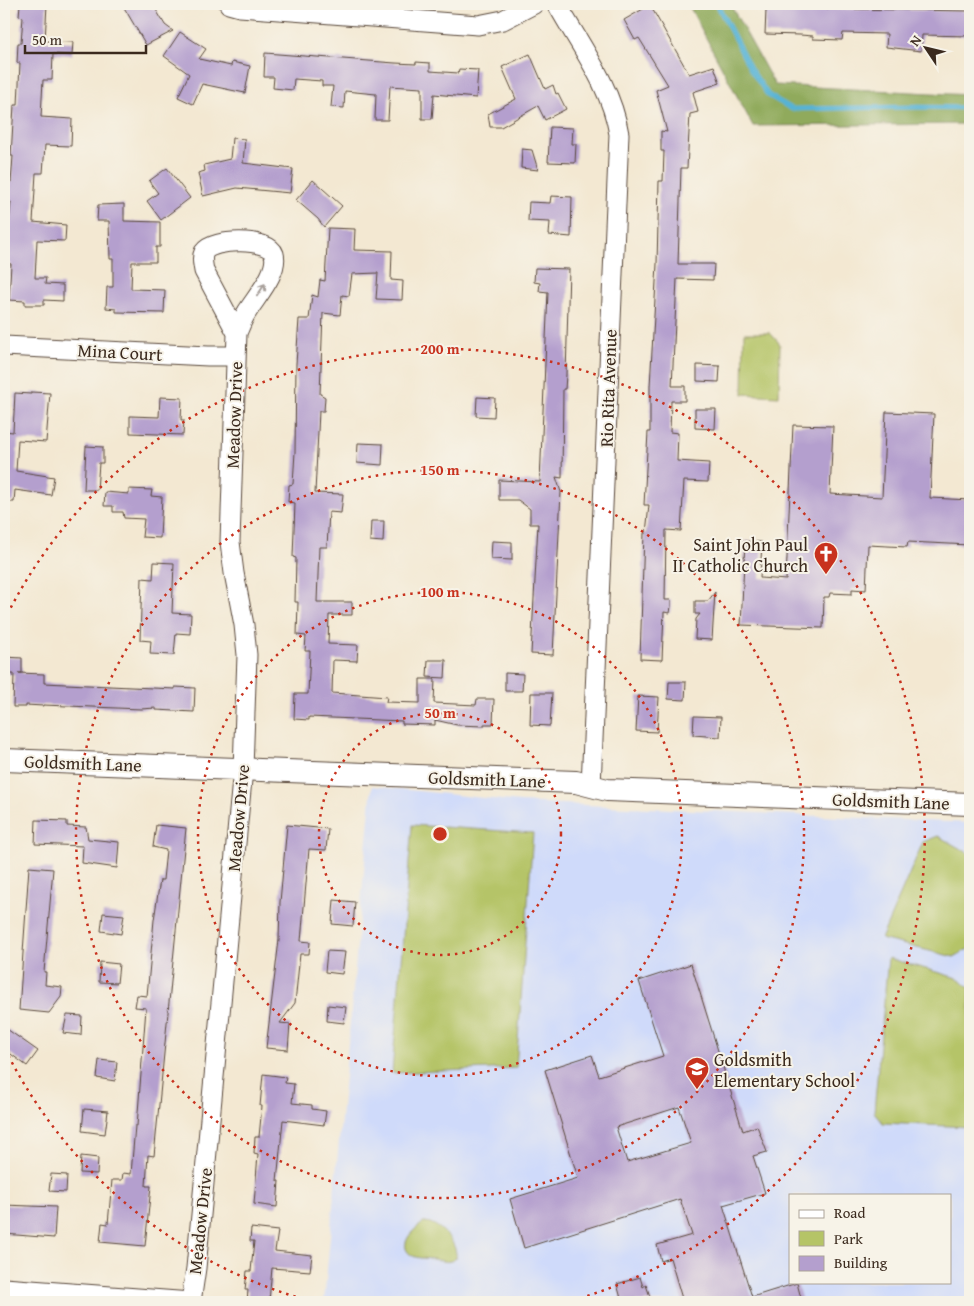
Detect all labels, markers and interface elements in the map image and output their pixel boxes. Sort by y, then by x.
scale bar [25,22,146,54]
north arrow [902,22,952,72]
text: 50 m [32,29,63,50]
text: N [904,30,927,50]
one-way arrow [256,284,266,298]
street label: Rio Rita Avenue [592,329,624,447]
street label: Mina Court [77,336,164,368]
text: 200 m [420,338,460,359]
street label: Meadow Drive [219,361,249,469]
text: 150 m [420,459,460,480]
place label: Saint John Paul II Catholic Church [672,531,808,579]
church icon: Saint John Paul II Catholic Church [813,541,839,575]
text: 100 m [420,581,460,602]
text: 50 m [424,702,456,723]
street label: Goldsmith Lane [24,747,142,779]
street label: Meadow Drive [220,763,256,873]
street label: Goldsmith Lane [428,763,546,795]
street label: Goldsmith Lane [832,785,950,817]
centre of rings [431,825,449,843]
place label: Goldsmith Elementary School [714,1046,855,1094]
school or university icon: Goldsmith Elementary School [684,1056,710,1090]
street label: Meadow Drive [181,1166,219,1276]
legend [789,1194,952,1284]
text: Road [834,1202,865,1223]
text: Park [834,1228,863,1249]
text: Building [834,1252,888,1273]

